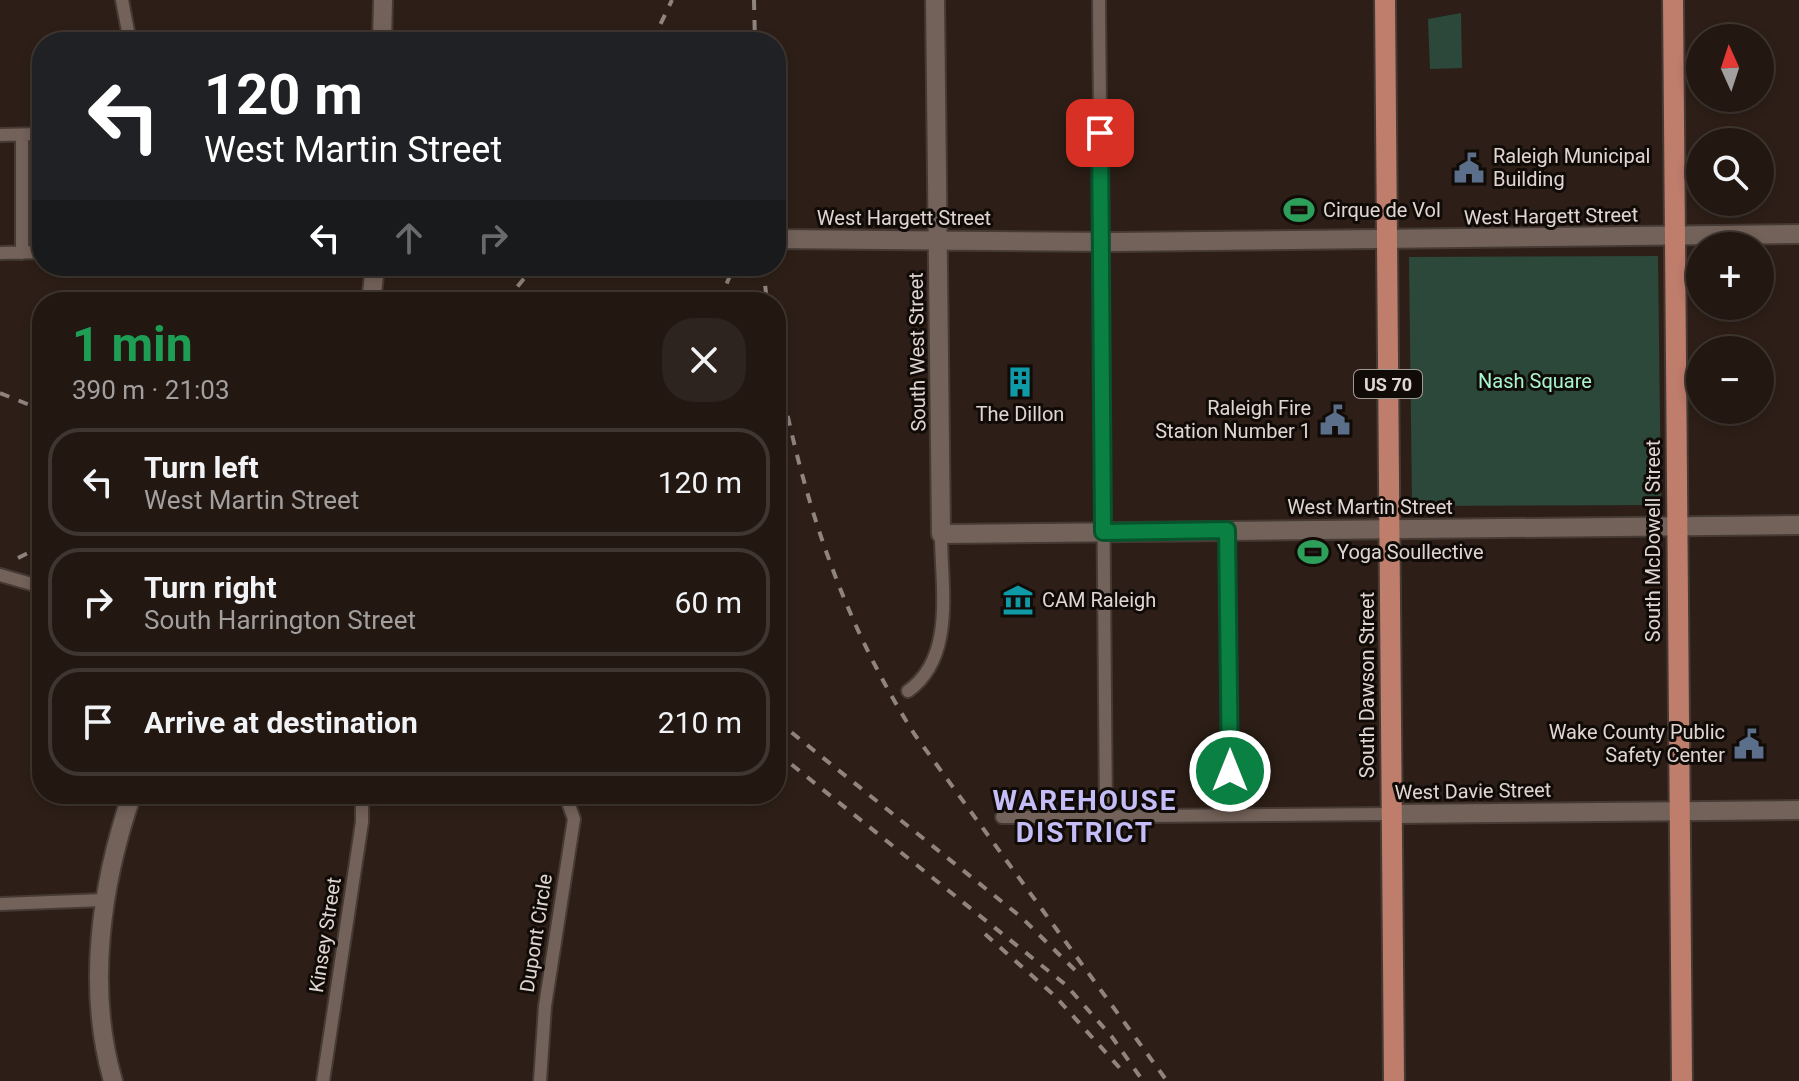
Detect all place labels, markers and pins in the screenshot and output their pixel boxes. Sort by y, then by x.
pin [1066,99,1134,167]
place label: Raleigh Municipal Building [1493,144,1650,191]
public building icon: Raleigh Municipal Building [1452,151,1486,185]
sports icon: Cirque de Vol [1282,193,1316,227]
place label: Cirque de Vol [1323,198,1441,222]
building icon: The Dillon [1003,365,1037,399]
place label: Raleigh Fire Station Number 1 [1155,396,1311,443]
place label: The Dillon [976,402,1064,426]
public building icon: Raleigh Fire Station Number 1 [1318,403,1352,437]
sports icon: Yoga Soullective [1296,535,1330,569]
place label: Yoga Soullective [1337,540,1484,564]
museum icon: CAM Raleigh [1001,583,1035,617]
place label: CAM Raleigh [1042,588,1156,612]
place label: Wake County Public Safety Center [1549,720,1725,767]
public building icon: Wake County Public Safety Center [1732,727,1766,761]

